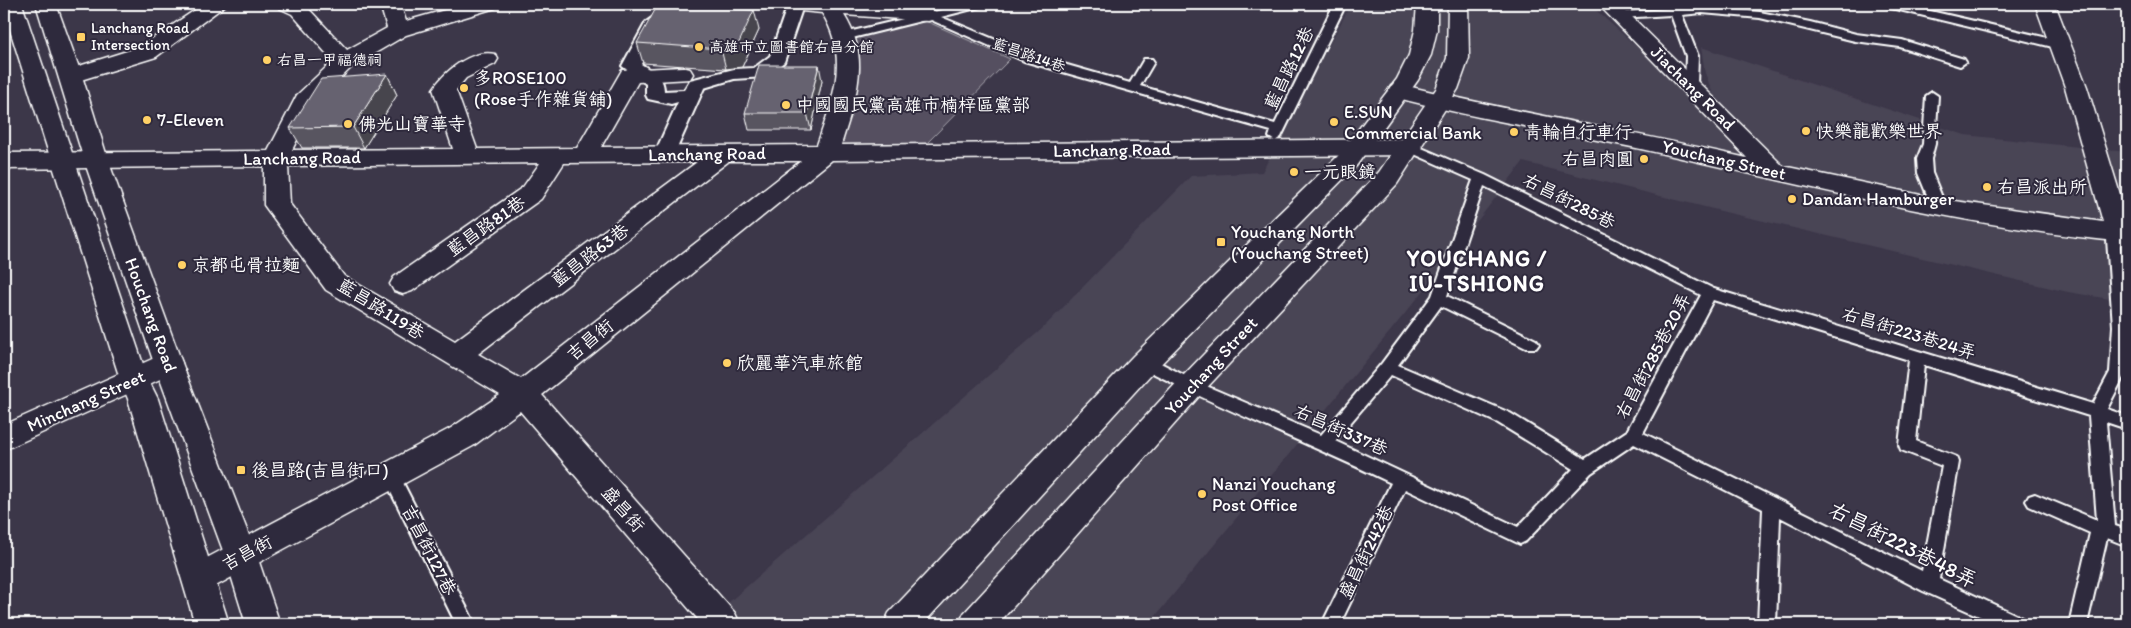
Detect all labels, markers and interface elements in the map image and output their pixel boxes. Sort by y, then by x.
place label: Lanchang Road Intersection [91,19,189,54]
street label: 藍昌路12巷 [1259,23,1319,113]
marker: Lanchang Road Intersection [75,31,87,43]
street label: 藍昌路14巷 [990,34,1068,76]
place label: 高雄市立圖書館右昌分館 [709,38,874,56]
marker: 高雄市立圖書館右昌分館 [693,41,705,53]
street label: Jiachang Road [1646,41,1740,135]
place label: 右昌一甲福德祠 [277,51,382,69]
marker: 右昌一甲福德祠 [261,54,273,66]
place label: 多ROSE100 (Rose手作雜貨舖) [474,67,612,110]
marker: 多ROSE100 (Rose手作雜貨舖) [458,82,470,94]
place label: 中國國民黨高雄市楠梓區黨部 [796,94,1030,116]
marker: 中國國民黨高雄市楠梓區黨部 [780,99,792,111]
place label: E.SUN Commercial Bank [1344,101,1482,144]
place label: 7-Eleven [157,109,224,131]
place label: 佛光山寶華寺 [358,113,466,135]
marker: 7-Eleven [141,114,153,126]
marker: E.SUN Commercial Bank [1328,116,1340,128]
marker: 佛光山寶華寺 [342,118,354,130]
place label: 快樂龍歡樂世界 [1816,120,1942,142]
place label: 青輪自行車行 [1524,121,1632,143]
marker: 快樂龍歡樂世界 [1800,125,1812,137]
marker: 青輪自行車行 [1508,126,1520,138]
street label: Youchang Street [1660,135,1788,185]
street label: Lanchang Road [1053,138,1171,162]
street label: Lanchang Road [648,142,766,166]
street label: Lanchang Road [243,146,361,170]
place label: 右昌肉圓 [1562,148,1634,170]
marker: 右昌肉圓 [1638,153,1650,165]
place label: 一元眼鏡 [1304,161,1376,183]
marker: 一元眼鏡 [1288,166,1300,178]
street label: 右昌街285巷 [1519,168,1619,234]
place label: 右昌派出所 [1997,176,2087,198]
marker: 右昌派出所 [1981,181,1993,193]
place label: Dandan Hamburger [1802,188,1954,210]
street label: 藍昌路81巷 [443,191,529,261]
marker: Dandan Hamburger [1786,193,1798,205]
street label: 藍昌路63巷 [547,219,633,291]
place label: Youchang North (Youchang Street) [1231,221,1369,264]
marker: Youchang North (Youchang Street) [1215,236,1227,248]
district label: YOUCHANG / IŪ-TSHIONG [1406,245,1547,297]
place label: 京都屯骨拉麵 [192,254,300,276]
street label: Houchang Road [120,255,182,376]
marker: 京都屯骨拉麵 [176,259,188,271]
street label: 藍昌路119巷 [334,274,428,344]
street label: 右昌街285巷20弄 [1611,289,1695,423]
street label: 右昌街223巷24弄 [1839,302,1979,364]
street label: Youchang Street [1160,312,1262,420]
street label: 吉昌街 [562,314,618,366]
place label: 欣麗華汽車旅館 [737,352,863,374]
marker: 欣麗華汽車旅館 [721,357,733,369]
street label: Minchang Street [24,365,149,437]
street label: 右昌街337巷 [1291,399,1391,461]
place label: 後昌路(吉昌街口) [251,459,389,481]
marker: 後昌路(吉昌街口) [235,464,247,476]
place label: Nanzi Youchang Post Office [1212,473,1336,516]
street label: 盛昌街 [597,481,649,537]
marker: Nanzi Youchang Post Office [1196,488,1208,500]
street label: 右昌街223巷48弄 [1825,496,1981,593]
street label: 吉昌街127巷 [397,501,461,599]
street label: 盛昌街242巷 [1334,501,1398,603]
street label: 吉昌街 [218,531,276,575]

